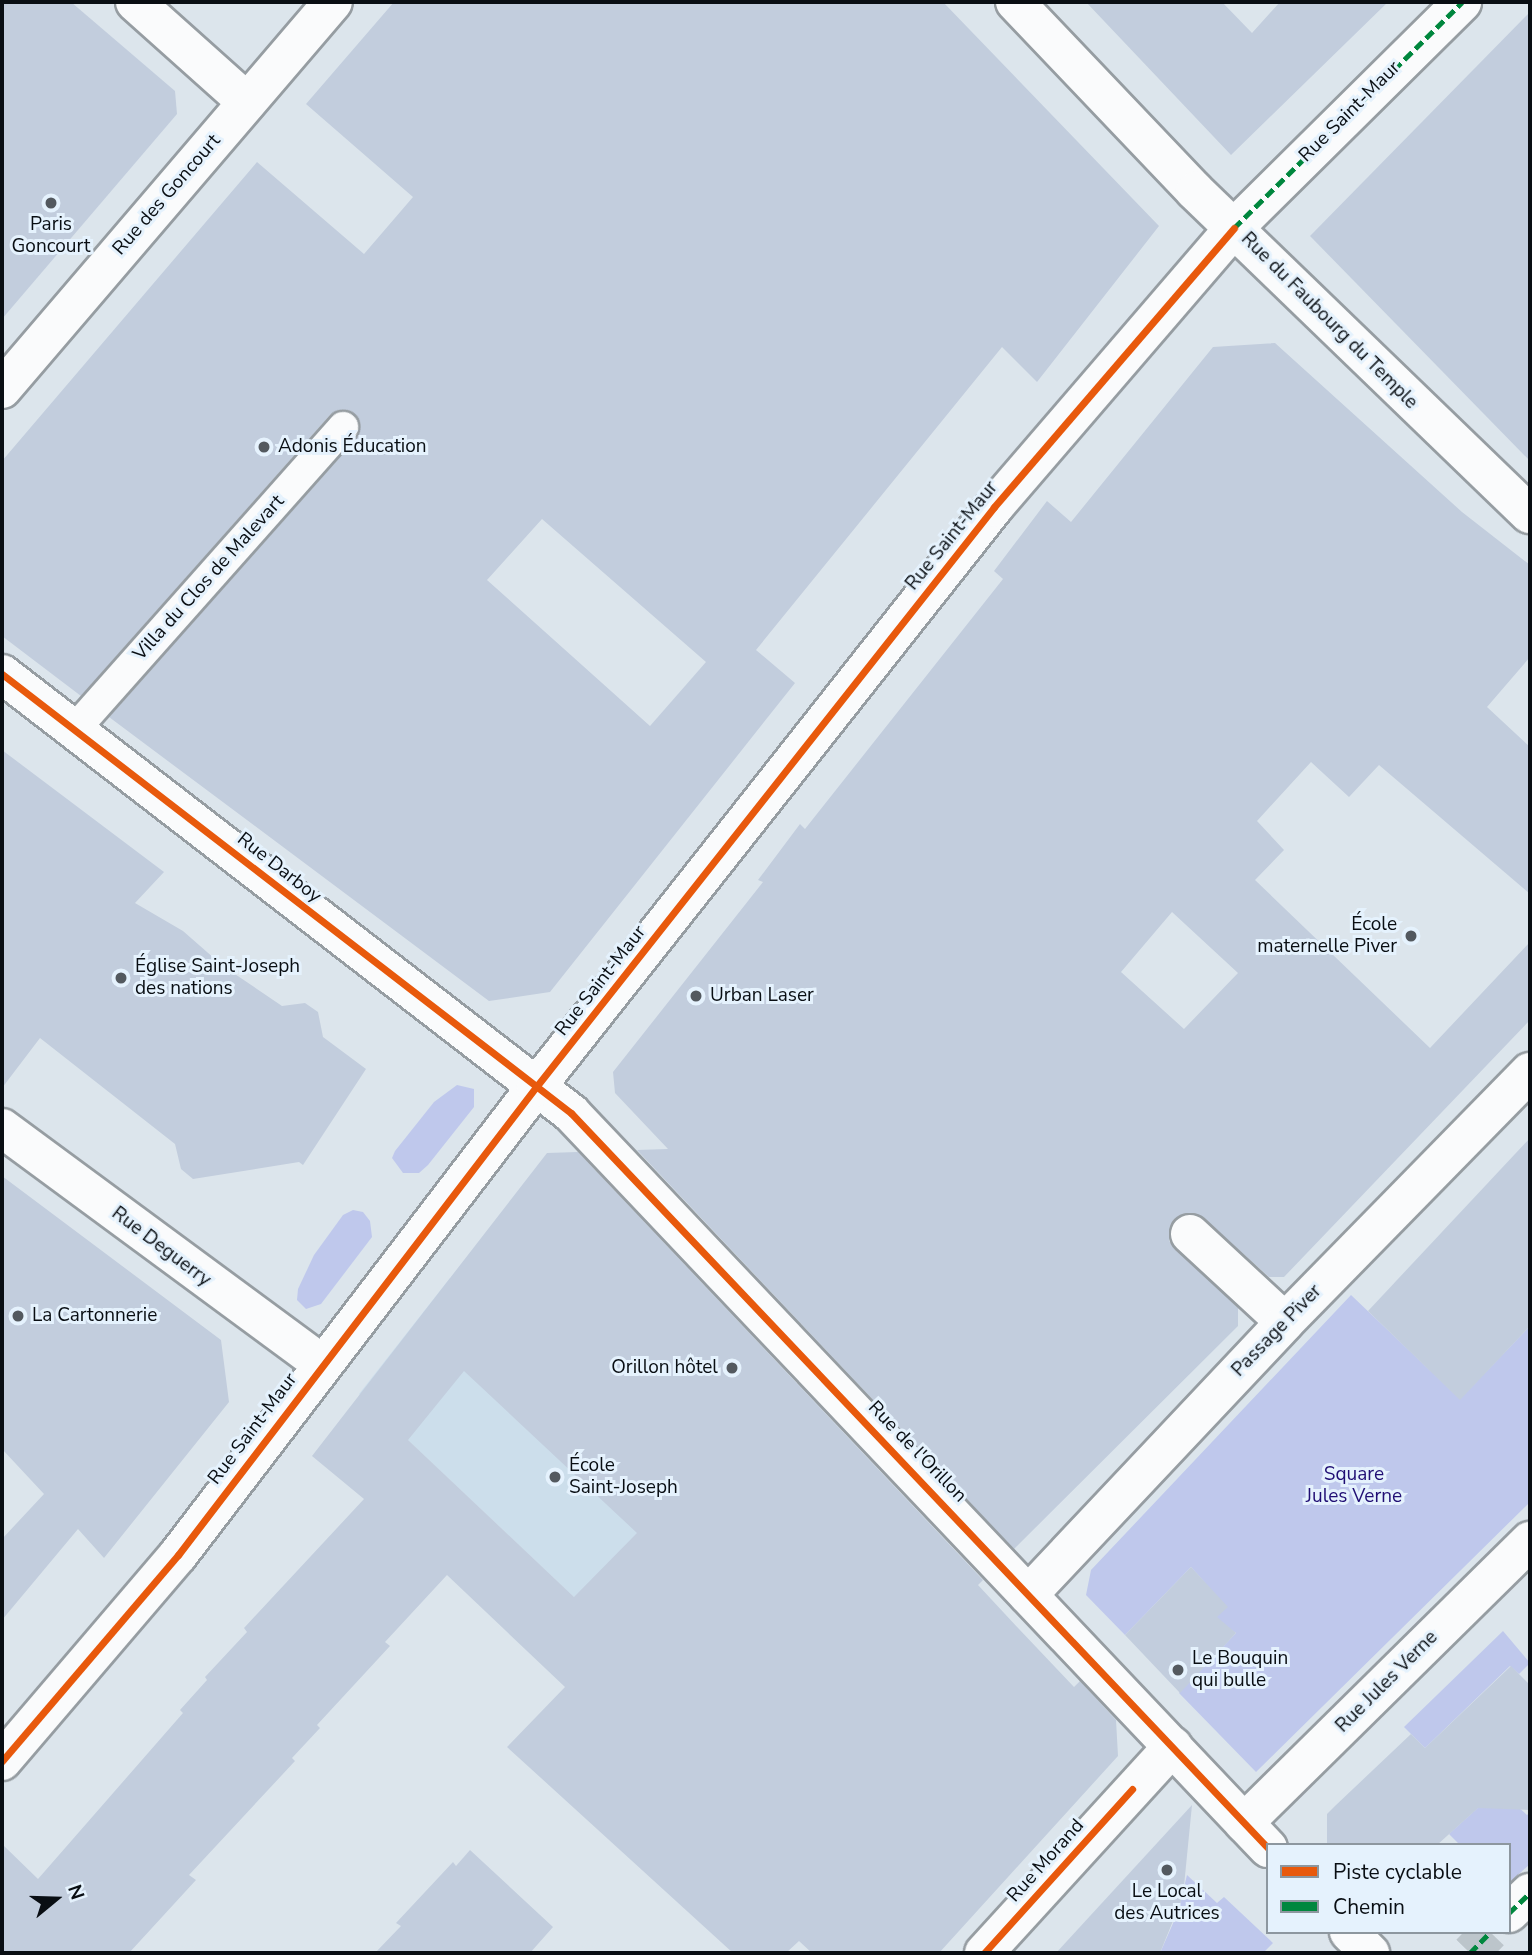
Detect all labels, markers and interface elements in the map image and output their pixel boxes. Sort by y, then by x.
street label: Rue Saint-Maur [1295,57,1405,167]
street label: Rue des Goncourt [108,130,226,260]
marker: Paris Goncourt [43,195,59,211]
place label: Paris Goncourt [12,214,90,258]
street label: Rue du Faubourg du Temple [1236,228,1422,414]
place label: Adonis Éducation [278,436,427,458]
marker: Adonis Éducation [256,439,272,455]
street label: Rue Saint-Maur [901,477,1003,595]
street label: Villa du Clos de Malevart [129,491,289,665]
street label: Rue Darboy [232,828,326,908]
place label: École maternelle Piver [1257,914,1397,958]
street label: Rue Saint-Maur [551,921,651,1041]
marker: École maternelle Piver [1403,928,1419,944]
place label: Église Saint-Joseph des nations [135,956,300,1000]
marker: Église Saint-Joseph des nations [113,970,129,986]
place label: Urban Laser [710,985,814,1007]
marker: Urban Laser [688,988,704,1004]
street label: Rue Deguerry [107,1202,215,1292]
street label: Passage Piver [1227,1280,1327,1382]
place label: La Cartonnerie [32,1305,157,1327]
marker: La Cartonnerie [10,1308,26,1324]
place label: Orillon hôtel [611,1357,718,1379]
marker: Orillon hôtel [724,1360,740,1376]
street label: Rue Saint-Maur [204,1369,302,1489]
street label: Rue de l'Orillon [863,1397,971,1507]
place label: École Saint-Joseph [569,1455,678,1499]
park label: Square Jules Verne [1306,1464,1402,1508]
marker: École Saint-Joseph [547,1469,563,1485]
street label: Rue Jules Verne [1331,1626,1443,1738]
place label: Le Bouquin qui bulle [1192,1648,1288,1692]
marker: Le Bouquin qui bulle [1170,1662,1186,1678]
street label: Rue Morand [1003,1815,1089,1907]
legend [1266,1843,1511,1934]
text: Piste cyclable [1333,1858,1462,1886]
marker: Le Local des Autrices [1159,1862,1175,1878]
north arrow [21,1864,91,1934]
text: N [61,1881,90,1903]
place label: Le Local des Autrices [1114,1881,1220,1925]
text: Chemin [1333,1893,1405,1921]

